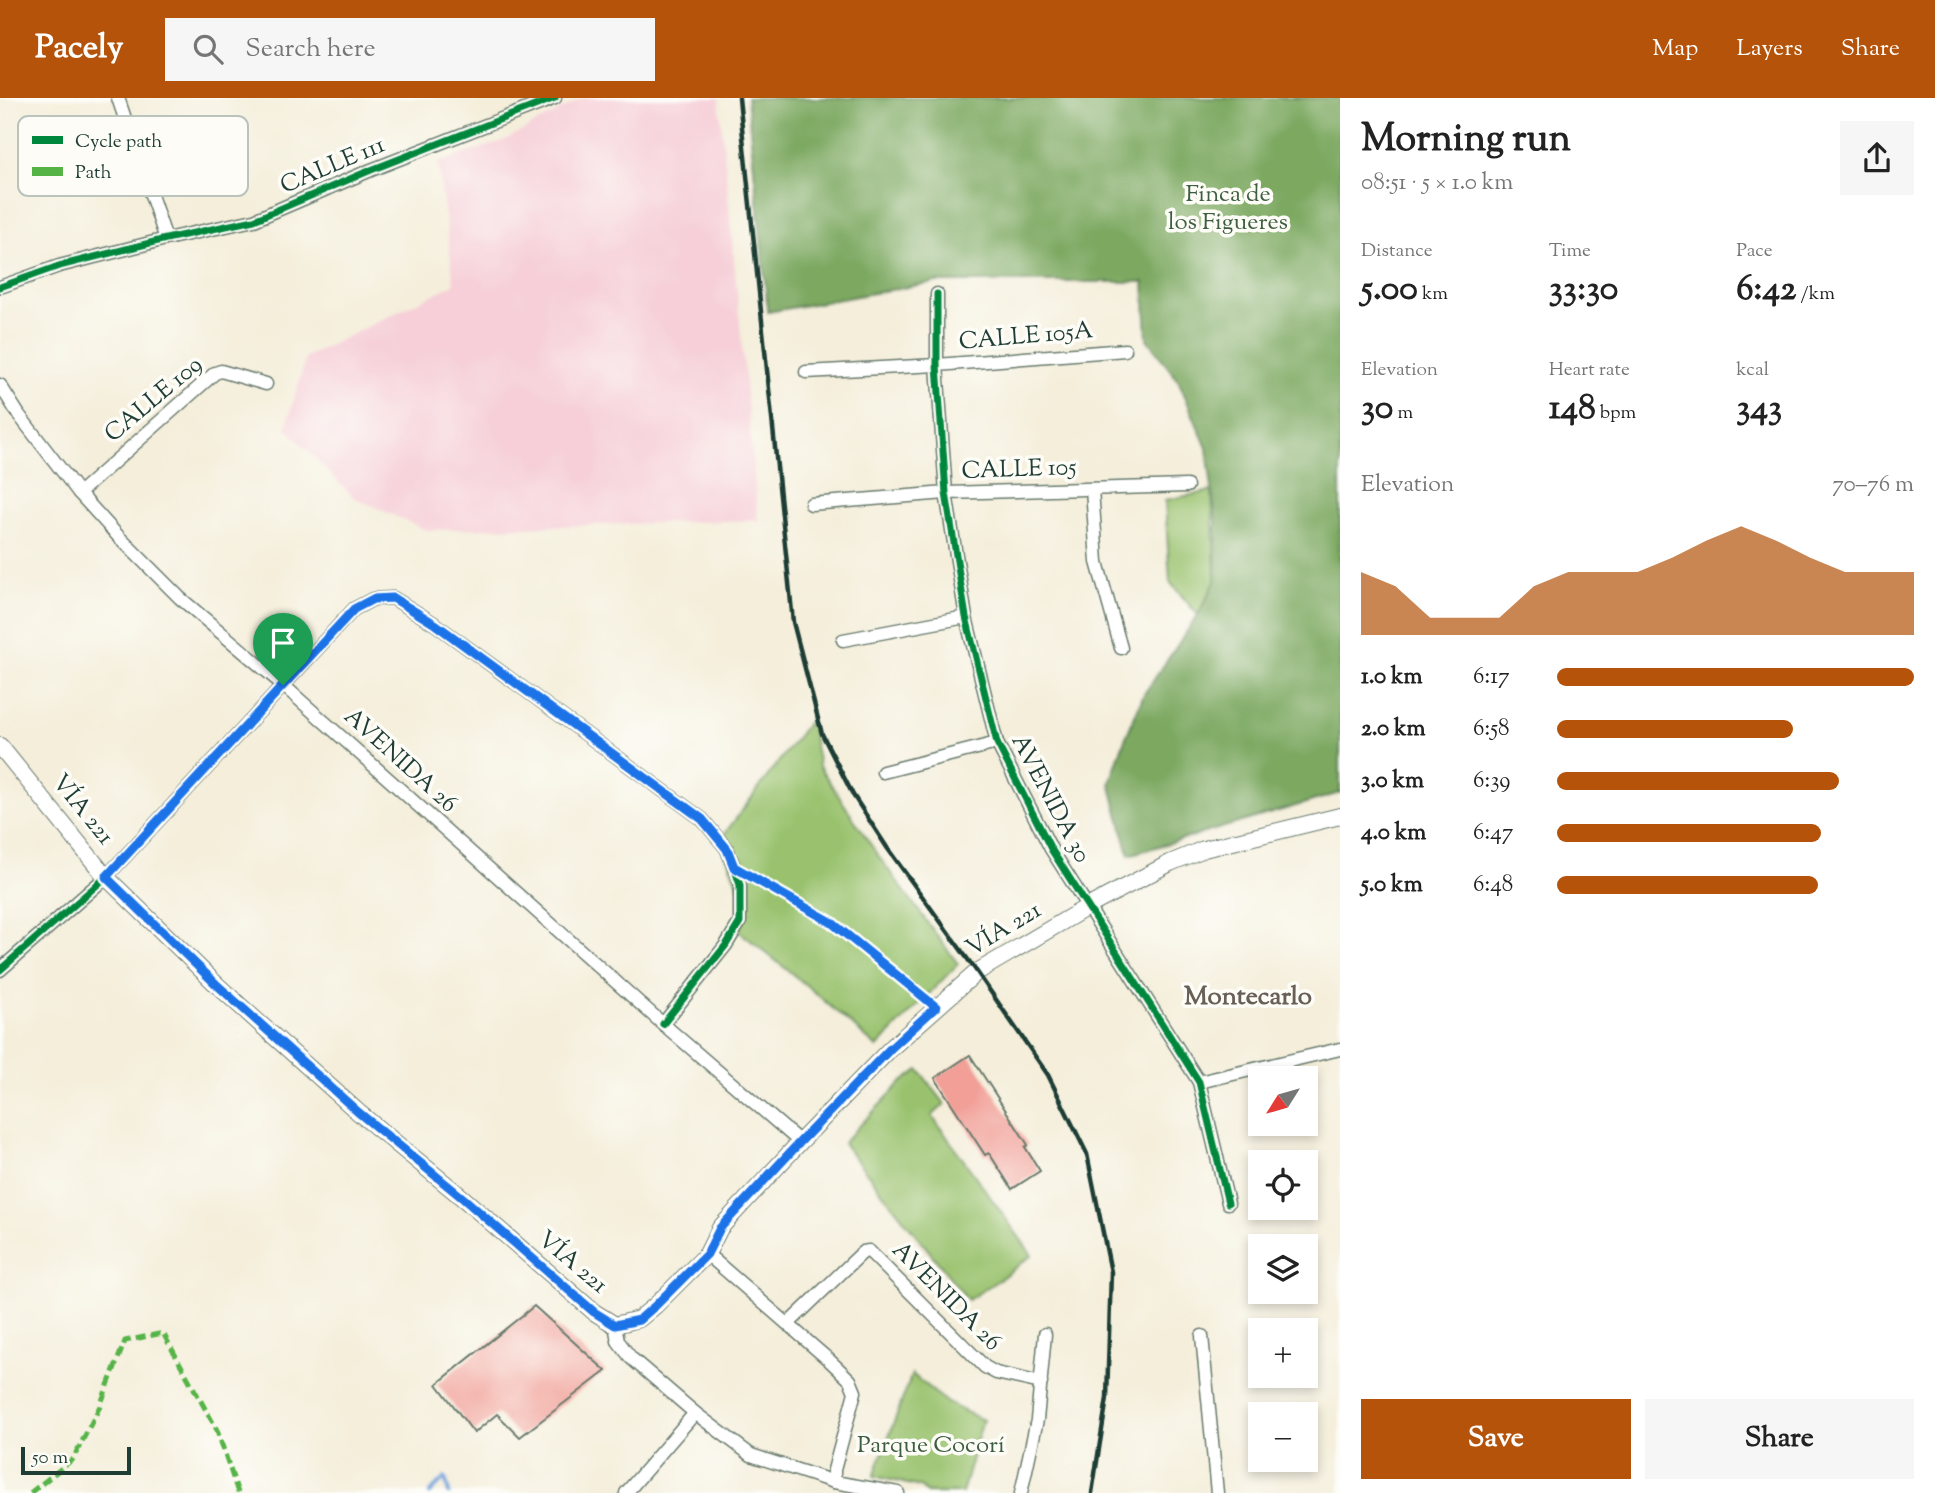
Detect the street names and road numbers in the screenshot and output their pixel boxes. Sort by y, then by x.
street label: CALLE 111 [275,129,391,203]
street label: CALLE 105A [957,314,1095,360]
street label: CALLE 109 [98,349,210,451]
street label: CALLE 105 [961,451,1077,489]
street label: AVENIDA 26 [336,701,464,821]
street label: AVENIDA 30 [1002,729,1098,869]
street label: VÍA 221 [43,767,121,853]
street label: VÍA 221 [960,894,1048,966]
street label: VÍA 221 [529,1223,615,1303]
street label: AVENIDA 26 [884,1235,1008,1359]

